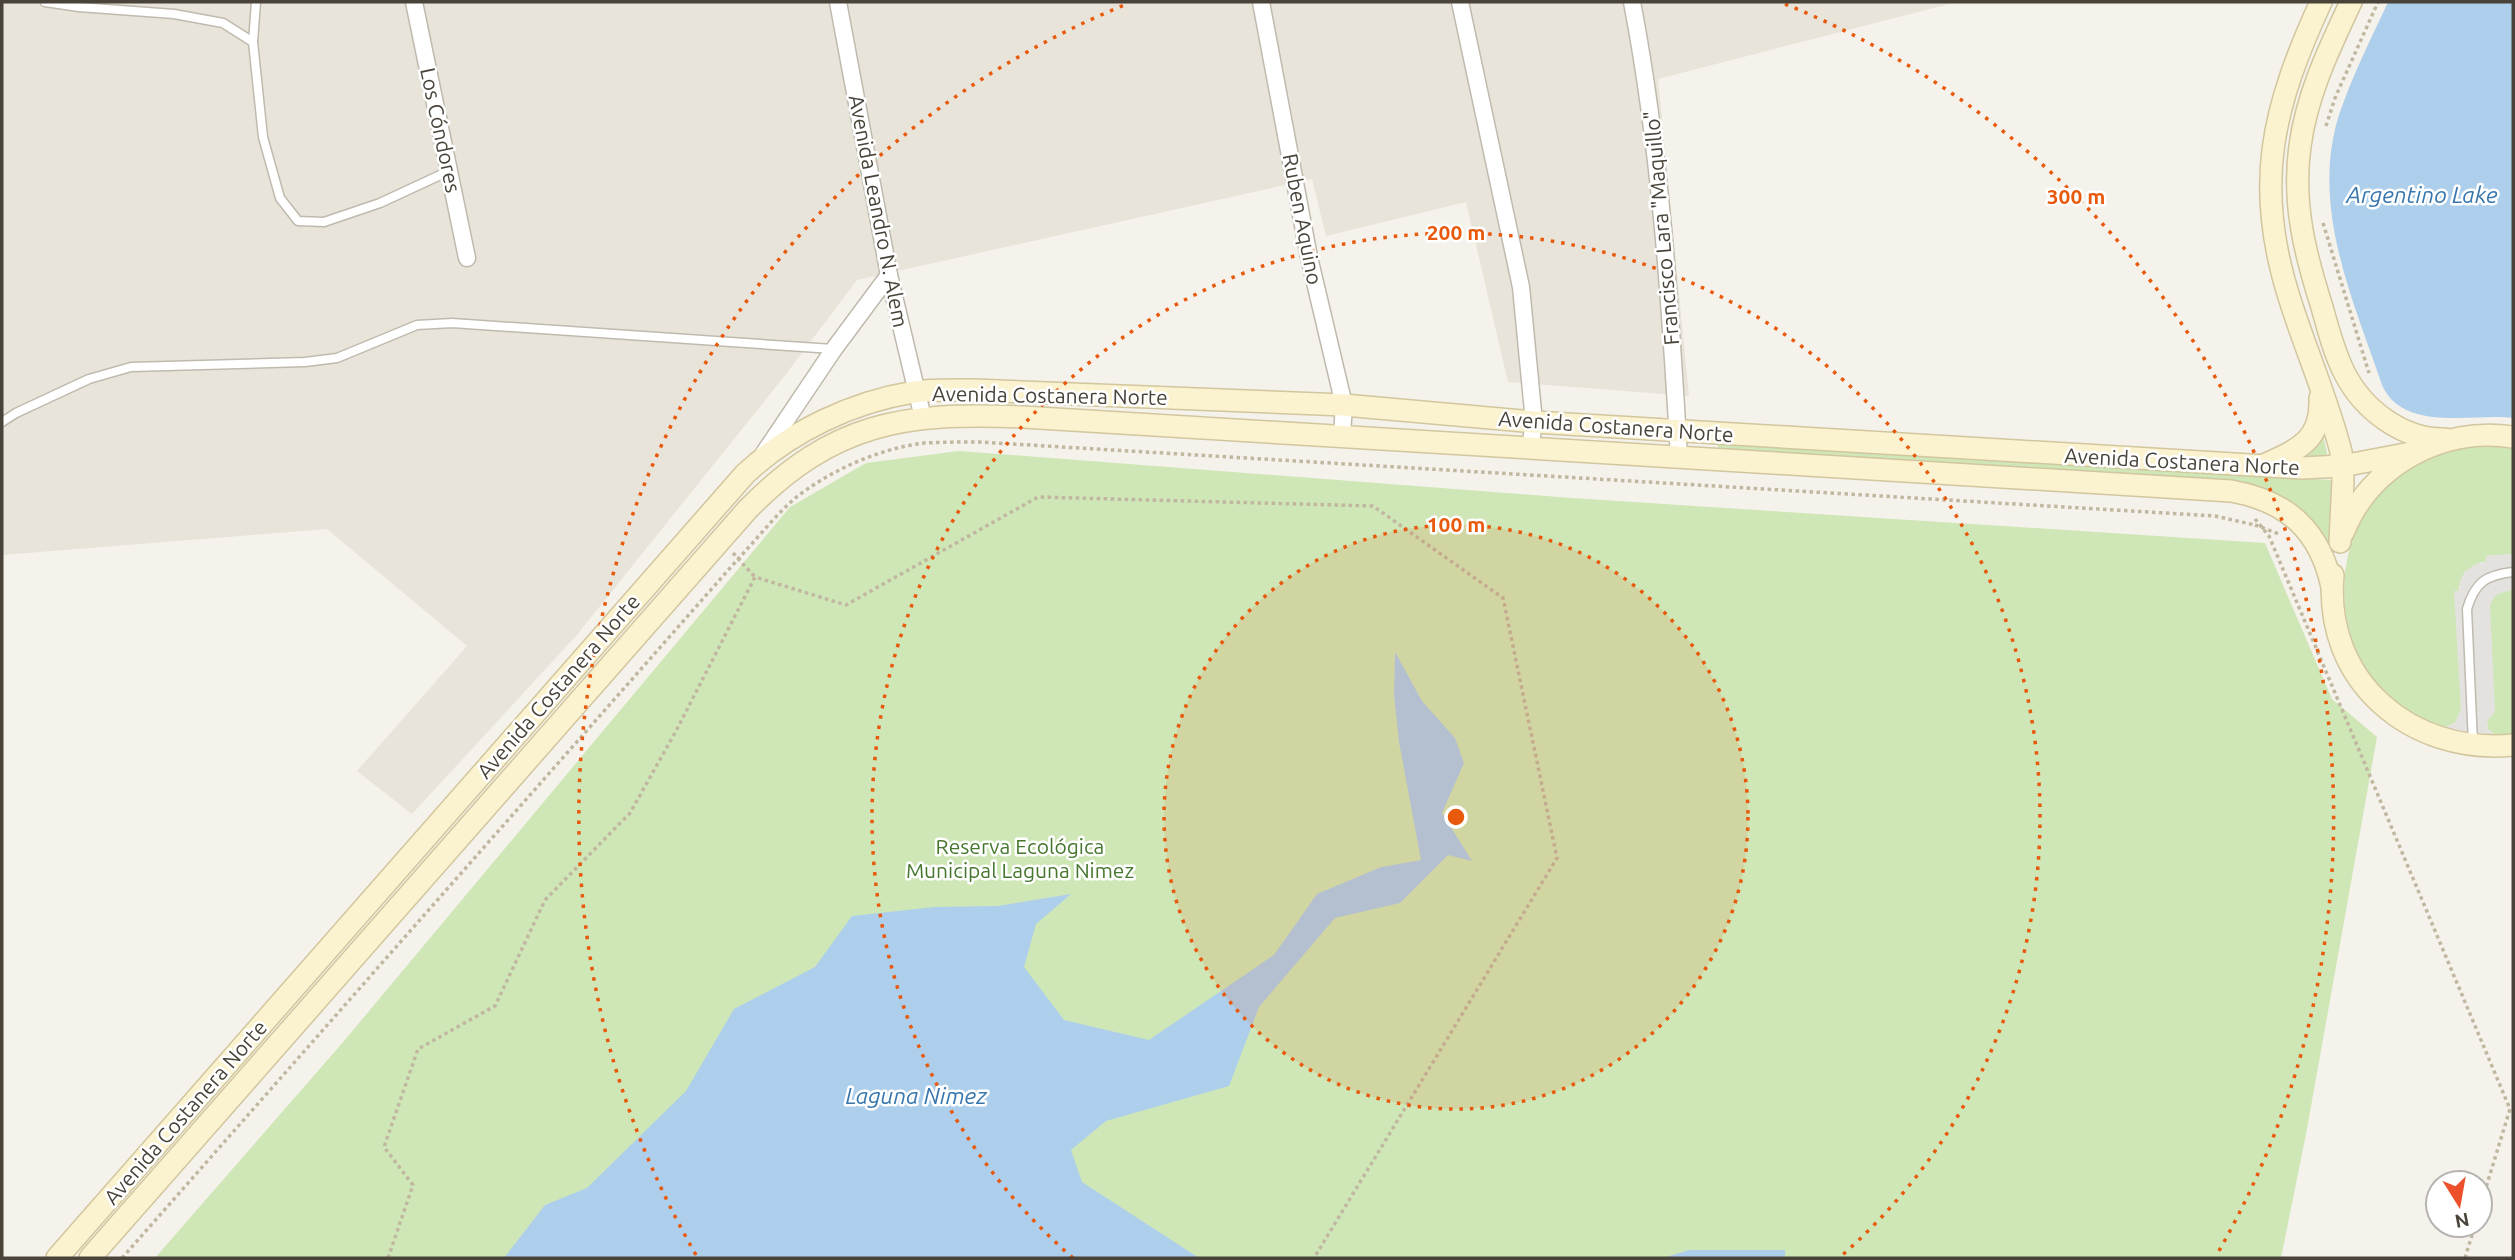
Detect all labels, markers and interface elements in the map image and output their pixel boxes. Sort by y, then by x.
street label: Los Cóndores [416,65,466,195]
street label: Avenida Leandro N. Alem [845,93,913,329]
street label: Francisco Lara "Maquillo" [1639,110,1683,346]
street label: Ruben Aquino [1279,151,1327,287]
water label: Argentino Lake [2345,182,2498,207]
text: 300 m [2047,184,2105,208]
text: 200 m [1427,220,1485,244]
street label: Avenida Costanera Norte [932,381,1168,409]
street label: Avenida Costanera Norte [1498,406,1734,446]
street label: Avenida Costanera Norte [2064,443,2300,479]
text: 100 m [1427,512,1485,536]
street label: Avenida Costanera Norte [472,589,644,783]
centre of rings [1444,805,1468,829]
park label: Reserva Ecológica Municipal Laguna Nimez [906,834,1134,882]
street label: Avenida Costanera Norte [99,1015,271,1209]
water label: Laguna Nimez [846,1083,988,1108]
north arrow [2424,1169,2494,1239]
text: N [2453,1209,2471,1233]

